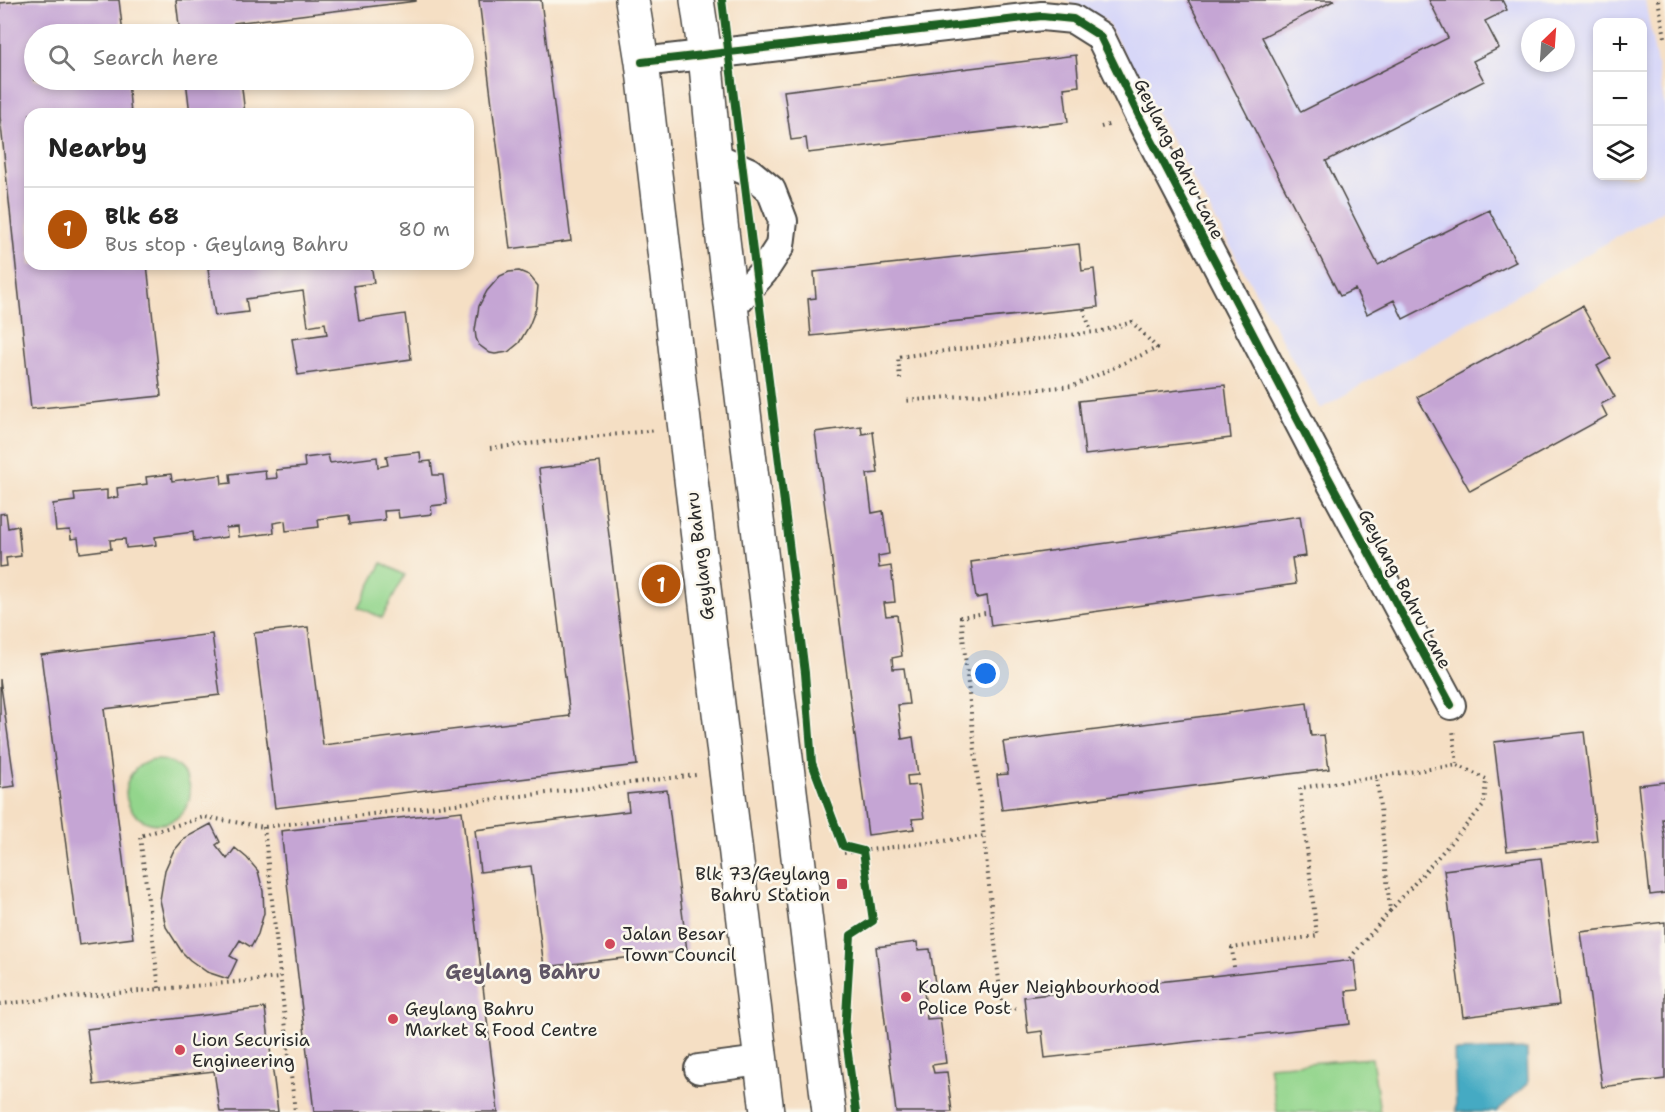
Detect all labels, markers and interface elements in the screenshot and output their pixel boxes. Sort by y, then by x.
north arrow [1521,18,1575,72]
map controls [1593,18,1647,180]
button: + [1593,18,1647,72]
search box [24,24,474,90]
icon: search [45,41,78,74]
text: Search here [93,43,219,72]
button: − [1593,72,1647,126]
street label: Geylang Bahru Lane [1128,75,1230,243]
button: layers [1593,126,1647,180]
text: Nearby [48,130,147,165]
text: Blk 68 [105,202,179,231]
text: 1 [63,216,72,242]
text: 80 m [398,216,450,242]
text: Bus stop · Geylang Bahru [105,231,349,257]
street label: Geylang Bahru [680,490,720,622]
street label: Geylang Bahru Lane [1353,505,1457,673]
pin: 1 [642,562,680,606]
your location [971,659,1000,688]
place label: Blk 73/Geylang Bahru Station [695,862,830,907]
marker: Blk 73/Geylang Bahru Station [835,877,849,891]
place label: Jalan Besar Town Council [622,922,737,967]
marker: Jalan Besar Town Council [603,937,617,951]
district label: Geylang Bahru [445,959,601,985]
place label: Kolam Ayer Neighbourhood Police Post [918,975,1160,1020]
marker: Kolam Ayer Neighbourhood Police Post [899,990,913,1004]
place label: Geylang Bahru Market & Food Centre [405,997,598,1042]
marker: Geylang Bahru Market & Food Centre [386,1012,400,1026]
place label: Lion Securisia Engineering [192,1028,310,1073]
marker: Lion Securisia Engineering [173,1043,187,1057]

